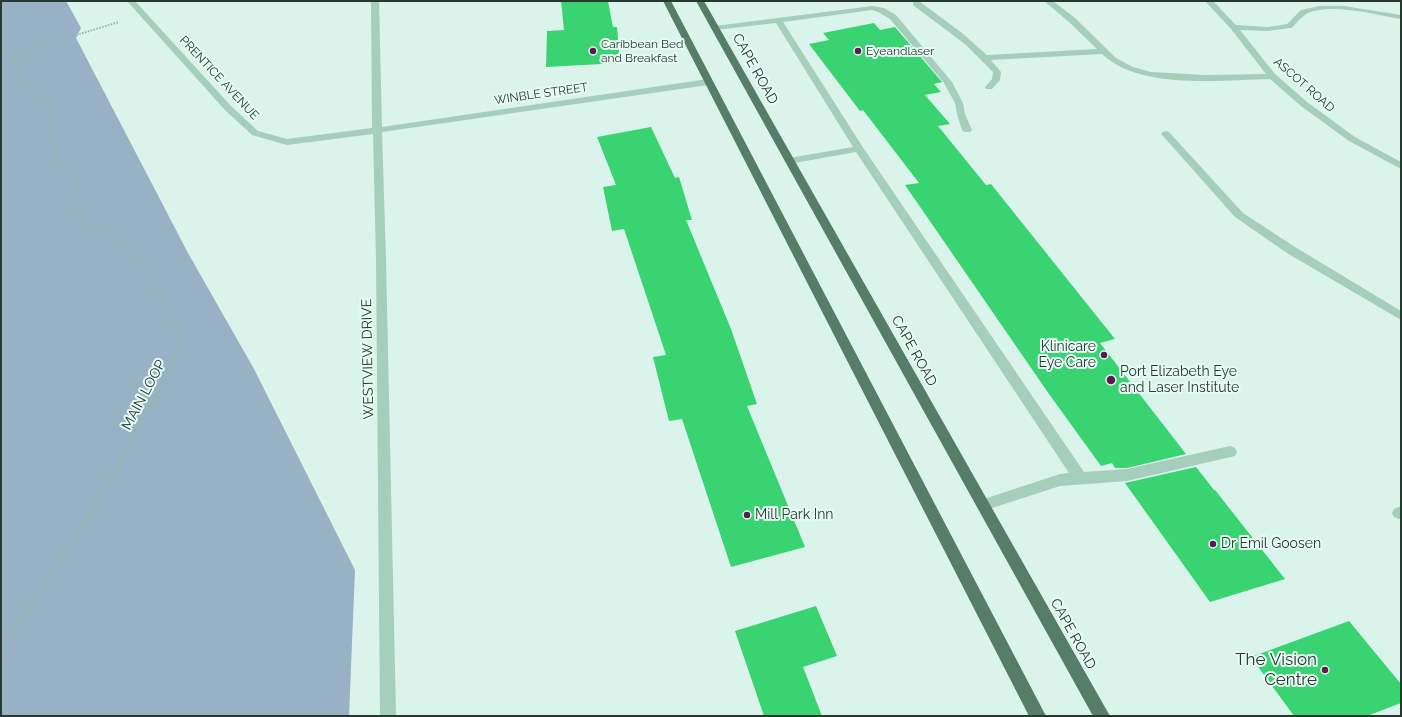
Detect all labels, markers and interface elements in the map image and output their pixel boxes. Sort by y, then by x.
street label: CAPE ROAD [729,31,781,107]
street label: PRENTICE AVENUE [176,33,262,123]
place label: Caribbean Bed and Breakfast [601,37,684,65]
place label: Eyeandlaser [866,44,934,58]
marker: Caribbean Bed and Breakfast [588,46,598,56]
marker: Eyeandlaser [853,46,863,56]
street label: ASCOT ROAD [1271,55,1337,115]
street label: WINBLE STREET [493,80,589,108]
street label: WESTVIEW DRIVE [359,299,377,419]
street label: CAPE ROAD [888,313,940,389]
place label: Klinicare Eye Care [1038,339,1096,372]
marker: Klinicare Eye Care [1099,350,1109,360]
street label: MAIN LOOP [118,357,170,433]
place label: Port Elizabeth Eye and Laser Institute [1120,364,1239,396]
marker: Port Elizabeth Eye and Laser Institute [1105,374,1117,386]
place label: Mill Park Inn [755,507,833,523]
marker: Mill Park Inn [742,510,752,520]
place label: Dr Emil Goosen [1221,536,1321,552]
marker: Dr Emil Goosen [1208,539,1218,549]
street label: CAPE ROAD [1047,596,1099,672]
place label: The Vision Centre [1235,650,1317,690]
marker: The Vision Centre [1320,665,1330,675]

